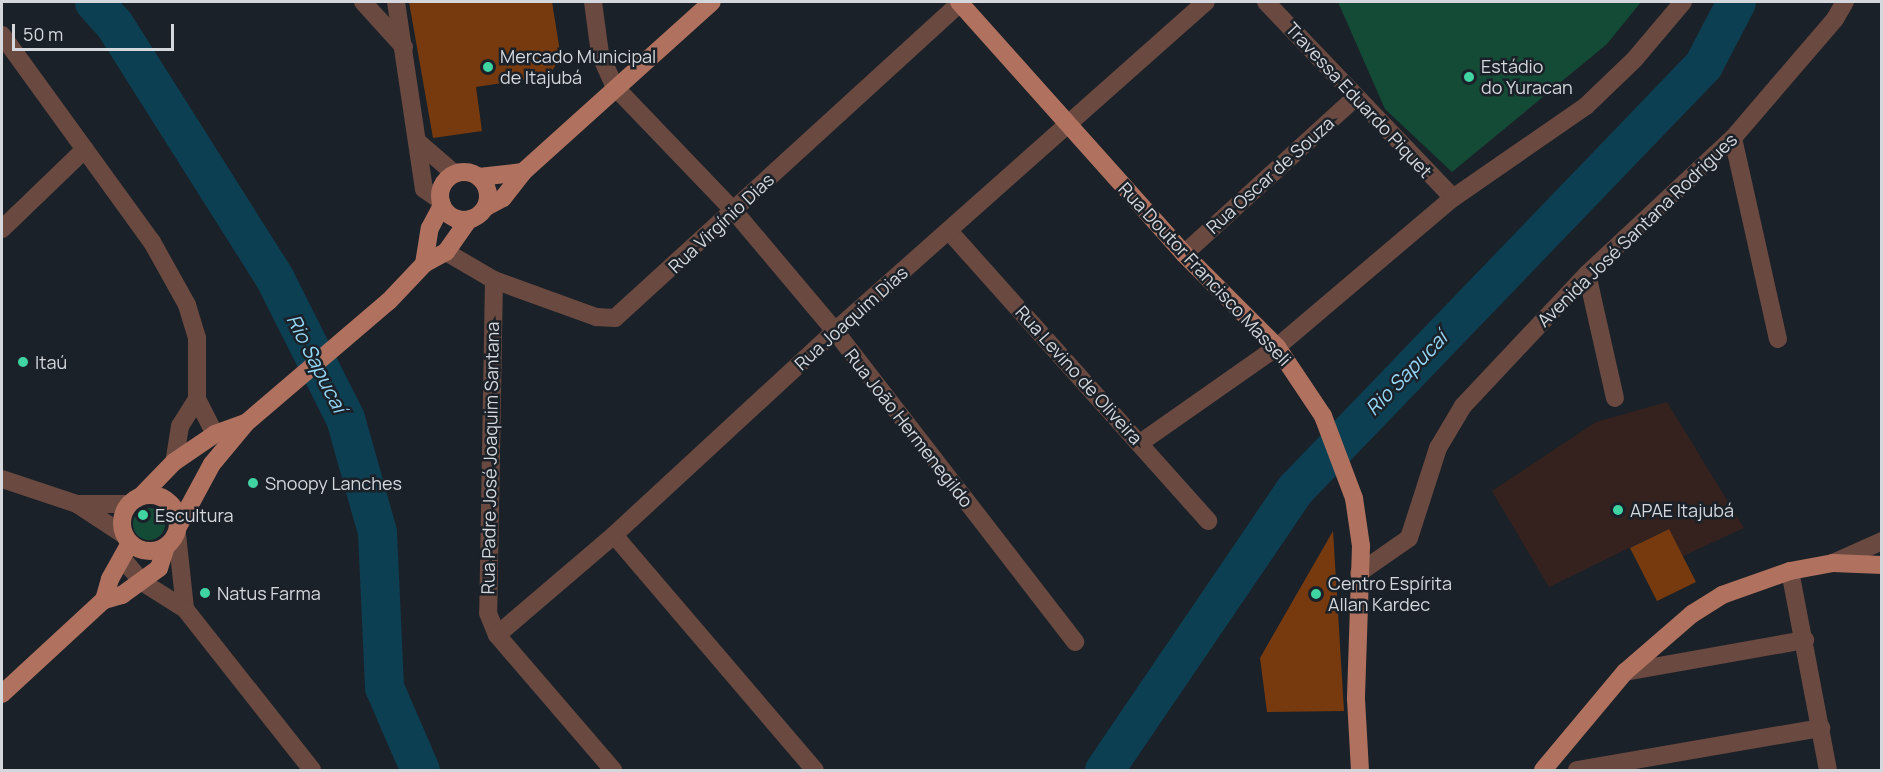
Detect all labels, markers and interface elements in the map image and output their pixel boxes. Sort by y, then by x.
scale bar [15,12,177,50]
street label: Travessa Eduardo Piquet [1281,18,1437,182]
text: 50 m [23,22,63,46]
place label: Mercado Municipal de Itajubá [500,46,656,88]
place label: Estádio do Yuracan [1481,56,1573,98]
marker: Mercado Municipal de Itajubá [481,60,495,74]
marker: Estádio do Yuracan [1462,70,1476,84]
street label: Rua Oscar de Souza [1202,112,1338,238]
street label: Avenida José Santana Rodrigues [1533,129,1741,331]
street label: Rua Virgínio Dias [664,169,778,277]
street label: Rua Doutor Francisco Masseli [1114,178,1296,370]
street label: Rua Joaquim Dias [790,262,912,374]
street label: Rua Levino de Oliveira [1011,301,1147,449]
water label: Rio Sapucaí [282,310,352,416]
street label: Rua Padre José Joaquim Santana [477,321,503,595]
water label: Rio Sapucaí [1360,326,1452,420]
street label: Rua João Hermenegildo [840,344,978,512]
place label: Itaú [35,351,67,373]
marker: Itaú [16,355,30,369]
place label: Snoopy Lanches [265,472,402,494]
marker: Snoopy Lanches [246,476,260,490]
place label: APAE Itajubá [1630,499,1734,521]
marker: APAE Itajubá [1611,503,1625,517]
place label: Escultura [155,504,234,526]
marker: Escultura [136,508,150,522]
place label: Centro Espírita Allan Kardec [1328,573,1452,616]
place label: Natus Farma [217,582,321,604]
marker: Natus Farma [198,586,212,600]
marker: Centro Espírita Allan Kardec [1309,587,1323,601]

